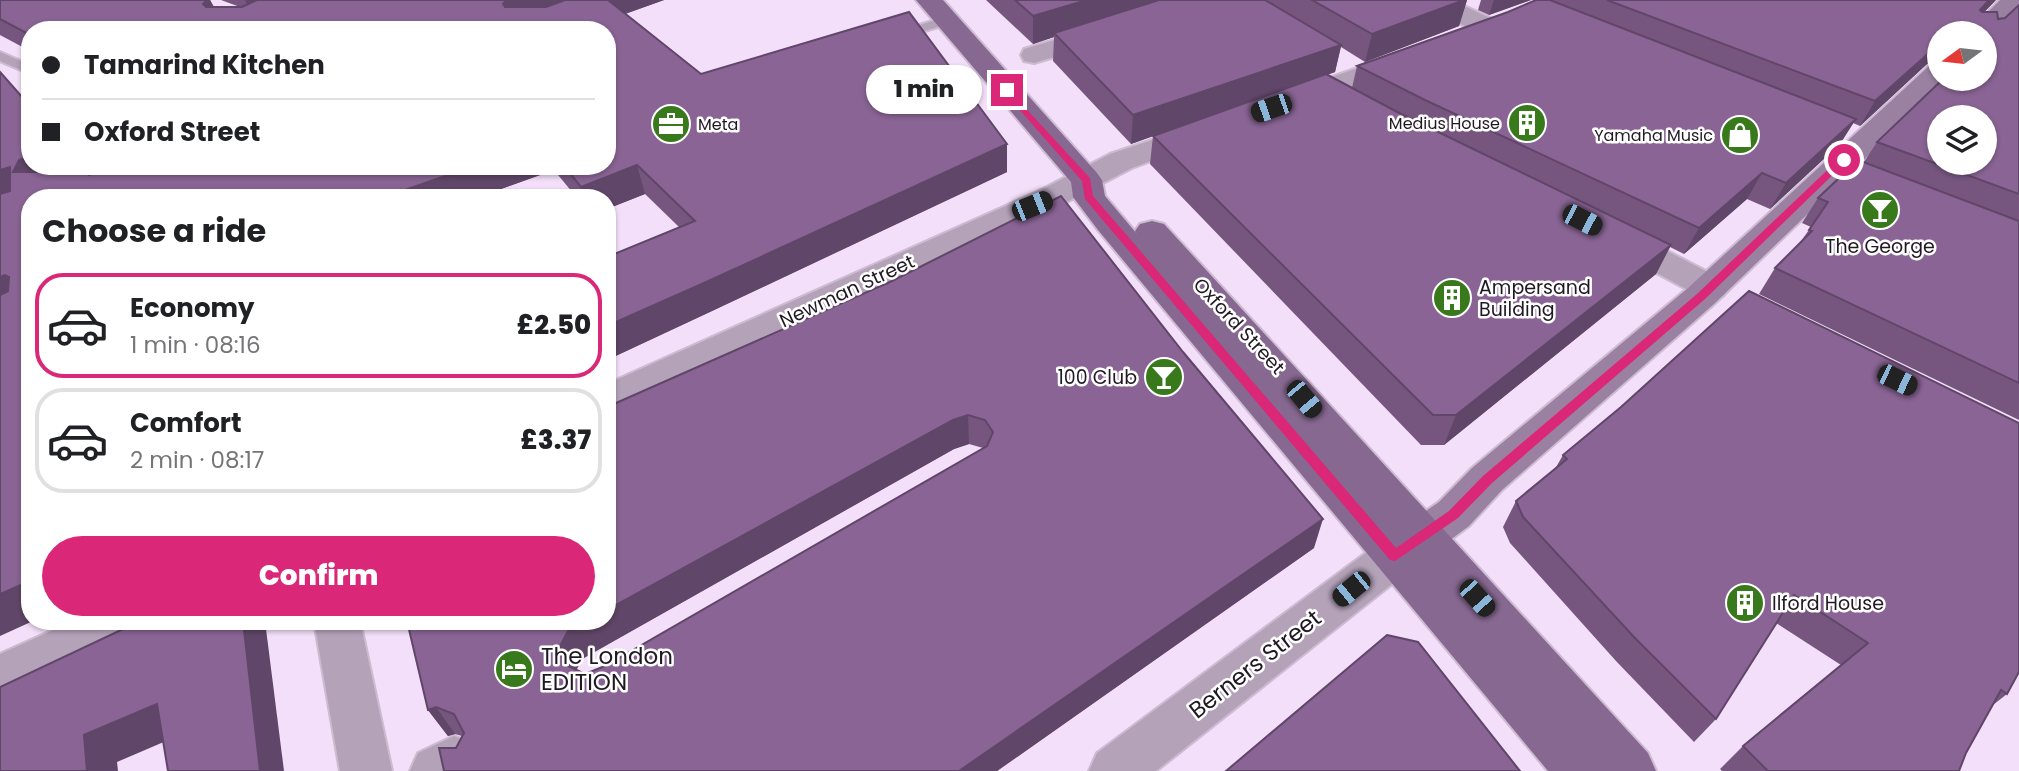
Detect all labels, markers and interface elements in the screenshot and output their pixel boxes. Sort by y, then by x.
north arrow [1927,21,1997,91]
map controls [1927,21,1997,175]
text: Tamarind Kitchen [84,47,325,83]
callout: 1 min [867,66,982,114]
text: 1 min [894,73,954,105]
route end [991,74,1023,106]
car [1248,91,1295,125]
building icon: Medius House [1506,102,1548,144]
office icon: Meta [650,103,692,145]
button: layers [1927,105,1997,175]
place label: Medius House [1389,112,1500,135]
place label: Meta [698,113,738,136]
text: Oxford Street [84,114,260,150]
shop icon: Yamaha Music [1719,114,1761,156]
place label: Yamaha Music [1594,124,1713,147]
route start [1828,144,1860,176]
car [1009,188,1056,224]
bar icon: The George [1859,189,1901,231]
car [1559,201,1606,239]
text: Choose a ride [42,208,266,253]
place label: The George [1825,233,1935,260]
street label: Newman Street [775,248,919,334]
street label: Oxford Street [1187,272,1291,380]
place label: Ampersand Building [1479,274,1591,323]
building icon: Ampersand Building [1431,277,1473,319]
text: Economy [130,290,254,326]
icon: car [46,294,109,357]
text: £2.50 [517,307,591,343]
text: 1 min · 08:16 [130,329,261,361]
bar icon: 100 Club [1143,356,1185,398]
car [1874,361,1921,399]
place label: 100 Club [1058,364,1137,391]
car [1283,376,1326,422]
text: Comfort [130,405,242,441]
icon: car [46,409,109,472]
text: £3.37 [520,422,591,458]
text: 2 min · 08:17 [130,444,264,476]
button: Confirm [42,536,595,616]
car [1329,568,1374,610]
car [1456,575,1499,621]
building icon: Ilford House [1724,582,1766,624]
place label: Ilford House [1772,590,1884,617]
street label: Berners Street [1182,602,1328,726]
place label: The London EDITION [541,640,673,698]
hotel icon: The London EDITION [493,648,535,690]

